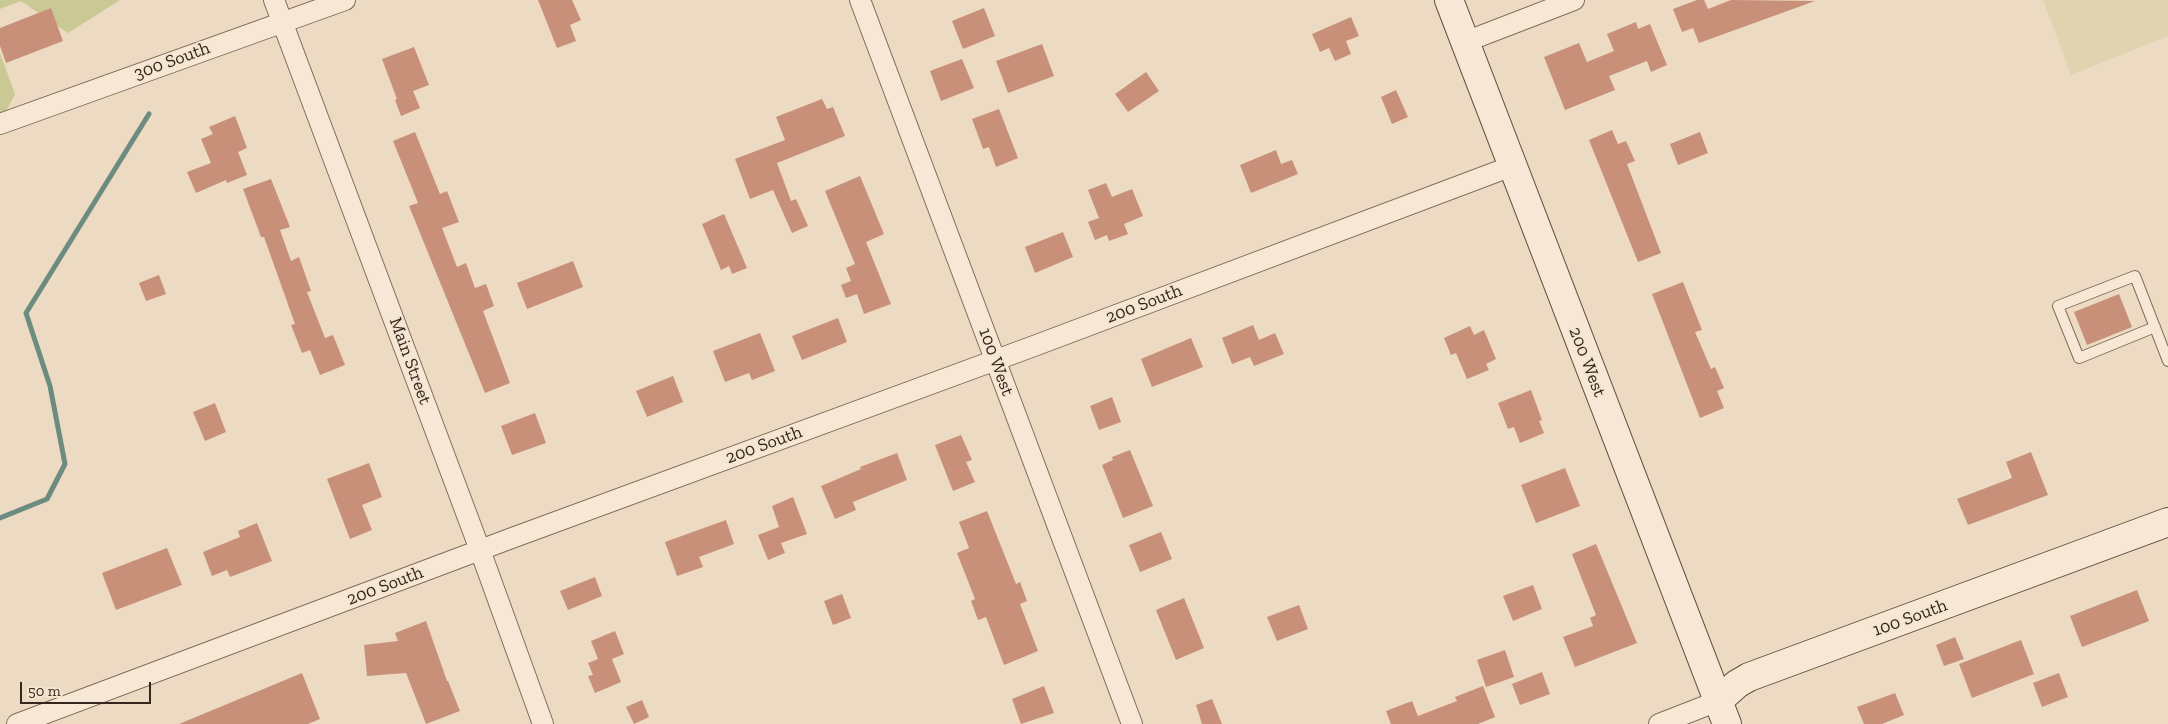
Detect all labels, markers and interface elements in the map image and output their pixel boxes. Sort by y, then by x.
street label: 300 South [131,37,213,85]
street label: 200 South [1103,280,1185,328]
street label: Main Street [384,314,436,408]
street label: 200 West [1564,324,1610,400]
street label: 100 West [974,325,1018,399]
street label: 200 South [723,421,805,469]
street label: 200 South [344,562,426,610]
street label: 100 South [1870,595,1950,641]
scale bar [22,672,154,704]
text: 50 m [28,682,61,700]

